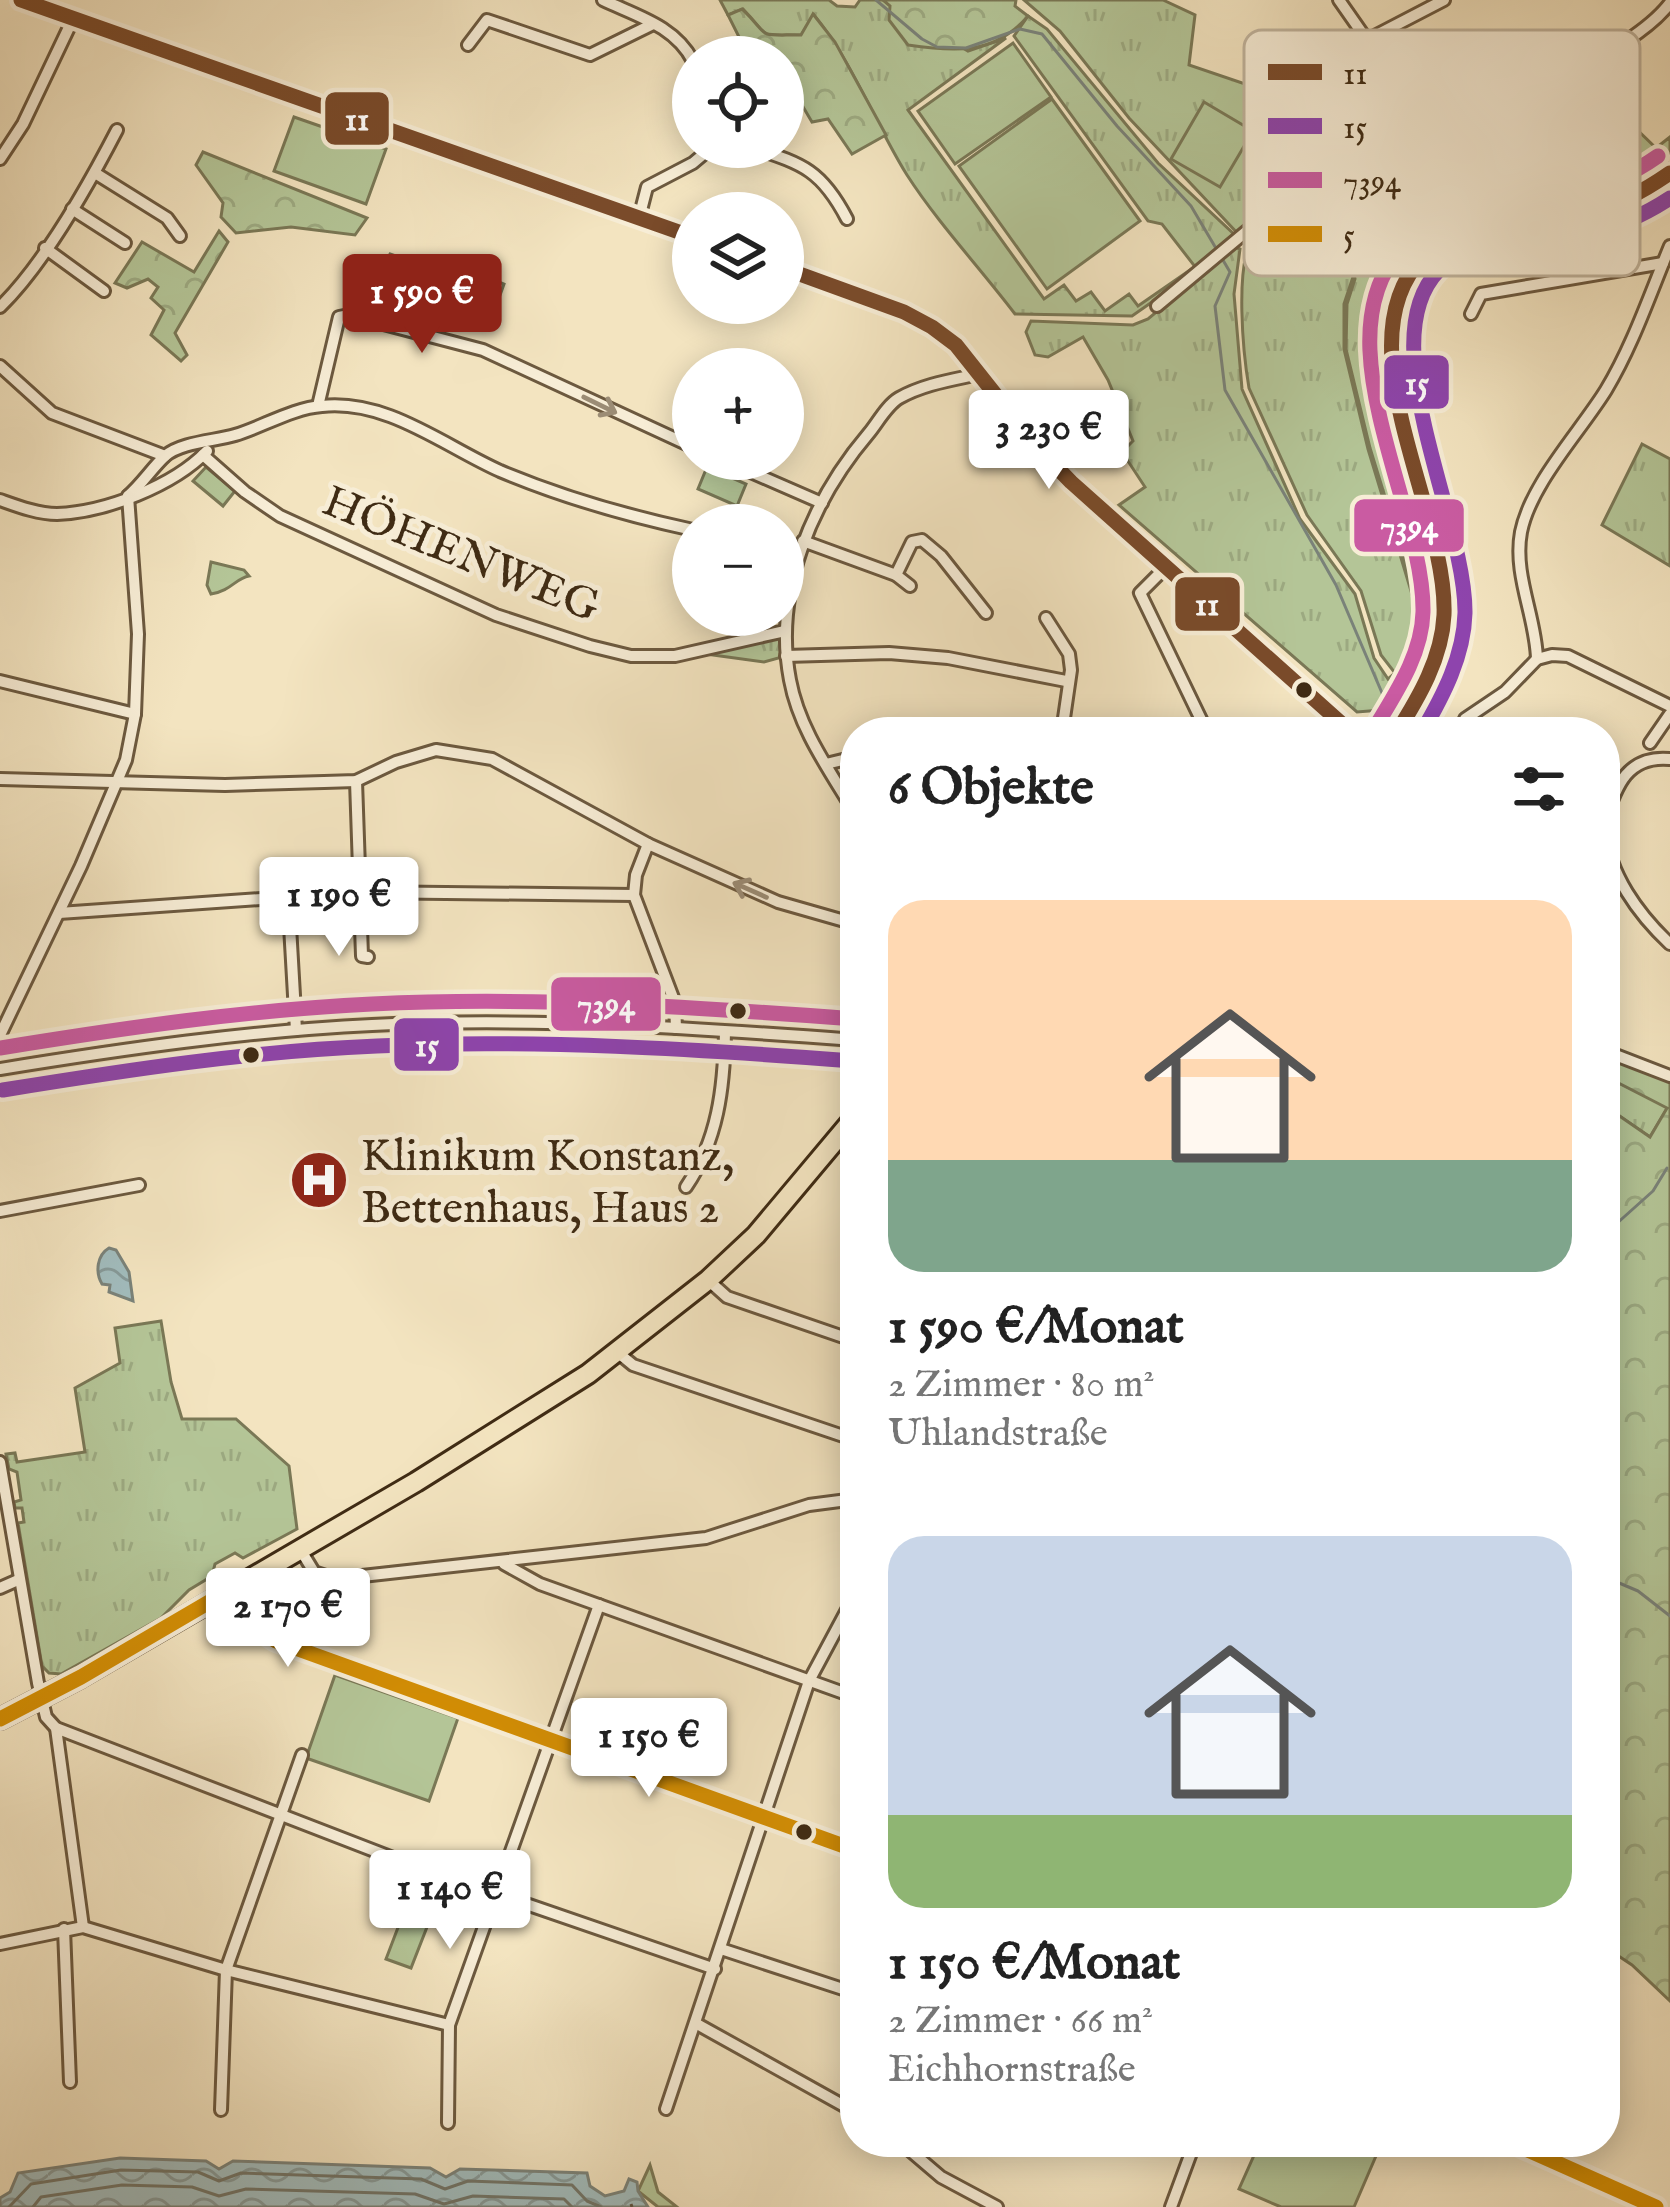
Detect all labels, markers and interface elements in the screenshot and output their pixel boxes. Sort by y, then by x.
legend [1244,30,1640,276]
map controls [672,36,804,636]
button: locate [672,36,804,168]
text: 11 [1343,54,1368,96]
line badge: 11 [323,90,391,147]
text: 11 [345,100,369,142]
text: 15 [1343,108,1367,150]
text: 7394 [1343,162,1401,204]
button: layers [672,192,804,324]
text: 5 [1343,216,1355,258]
pin: 1 590 € [311,254,533,356]
text: 1 590 € [370,268,474,317]
button: + [672,348,804,480]
line badge: 15 [1382,353,1451,411]
text: 15 [1405,364,1429,406]
pin: 3 230 € [938,390,1160,492]
one-way arrow [581,395,617,417]
text: 3 230 € [996,404,1102,453]
street label: HÖHENWEG [314,474,608,637]
line badge: 7394 [1352,497,1466,554]
button: − [672,504,804,636]
text: 7394 [1380,507,1439,549]
line badge: 11 [1173,575,1242,633]
text: 11 [1195,585,1219,627]
unlabelled marker [1293,679,1315,701]
icon: filters [1506,756,1572,822]
text: 6 Objekte [888,757,1094,822]
pin: 1 190 € [228,857,450,959]
text: 1 190 € [286,871,392,920]
one-way arrow [732,877,768,899]
line badge: 7394 [549,975,663,1033]
icon: home [1122,978,1338,1194]
text: 7394 [577,985,636,1027]
unlabelled marker [727,1000,749,1022]
line badge: 15 [392,1016,461,1073]
text: 15 [415,1026,439,1068]
unlabelled marker [240,1044,262,1066]
place label: Klinikum Konstanz, Bettenhaus, Haus 2 [361,1129,734,1238]
hospital icon: Klinikum Konstanz, Bettenhaus, Haus 2 [288,1149,350,1211]
text: 1 590 €/Monat [888,1296,1184,1361]
text: 2 Zimmer · 80 m² [888,1361,1155,1410]
text: Uhlandstraße [888,1410,1108,1459]
pin: 2 170 € [177,1568,399,1670]
text: 2 170 € [233,1582,343,1631]
icon: home [1122,1614,1338,1830]
pin: 1 150 € [538,1698,760,1800]
text: 1 150 € [598,1712,700,1761]
unlabelled marker [793,1821,815,1843]
pin: 1 140 € [339,1850,561,1952]
text: 1 140 € [396,1864,504,1913]
text: 1 150 €/Monat [888,1932,1180,1997]
text: 2 Zimmer · 66 m² [888,1997,1153,2046]
text: Eichhornstraße [888,2046,1136,2095]

